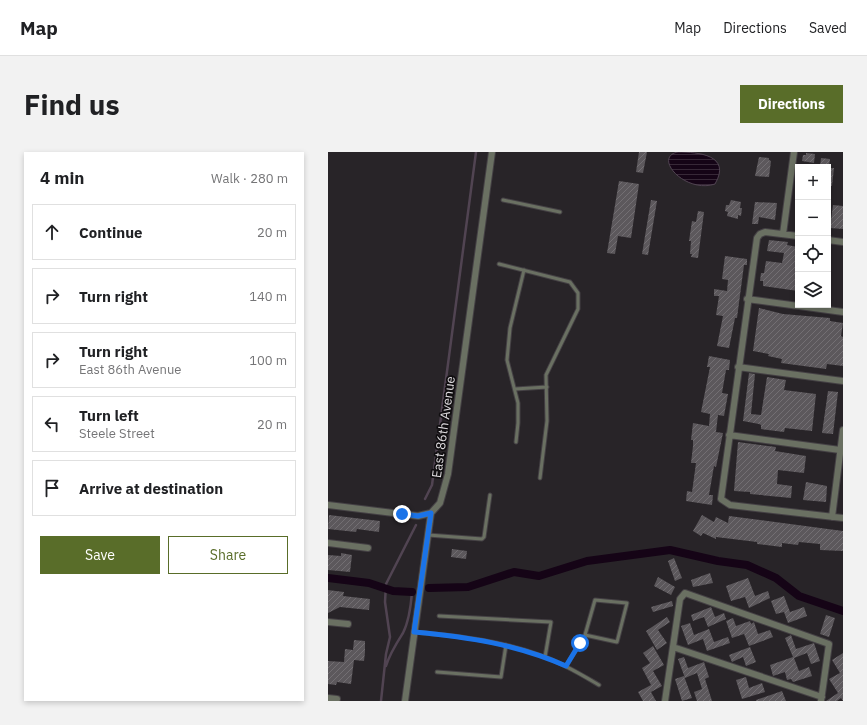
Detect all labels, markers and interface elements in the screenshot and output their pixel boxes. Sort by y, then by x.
text: Map [20,16,58,40]
text: Map [674,19,701,37]
text: Directions [723,19,787,37]
text: Saved [809,19,847,37]
button: Directions [740,85,843,123]
text: Find us [24,86,120,123]
map controls [795,164,831,308]
button: + [795,164,831,200]
text: 4 min [40,167,84,189]
text: Walk · 280 m [211,170,288,187]
button: − [795,200,831,236]
icon: ahead [41,221,63,243]
text: Continue [79,223,143,242]
text: 20 m [257,224,287,241]
button: locate [795,236,831,272]
button: layers [795,272,831,308]
icon: right [41,285,63,307]
text: Turn right [79,287,148,306]
text: 140 m [249,288,287,305]
text: Turn right [79,342,148,361]
icon: right [41,349,63,371]
text: 100 m [249,352,287,369]
text: East 86th Avenue [79,361,181,378]
street label: East 86th Avenue [428,375,459,479]
text: Turn left [79,406,139,425]
icon: left [41,413,63,435]
text: 20 m [257,416,287,433]
text: Steele Street [79,425,155,442]
icon: arrive [41,477,63,499]
text: Arrive at destination [79,479,223,498]
route end [393,505,411,523]
button: Save [40,536,160,574]
button: Share [168,536,288,574]
route start [571,634,589,652]

